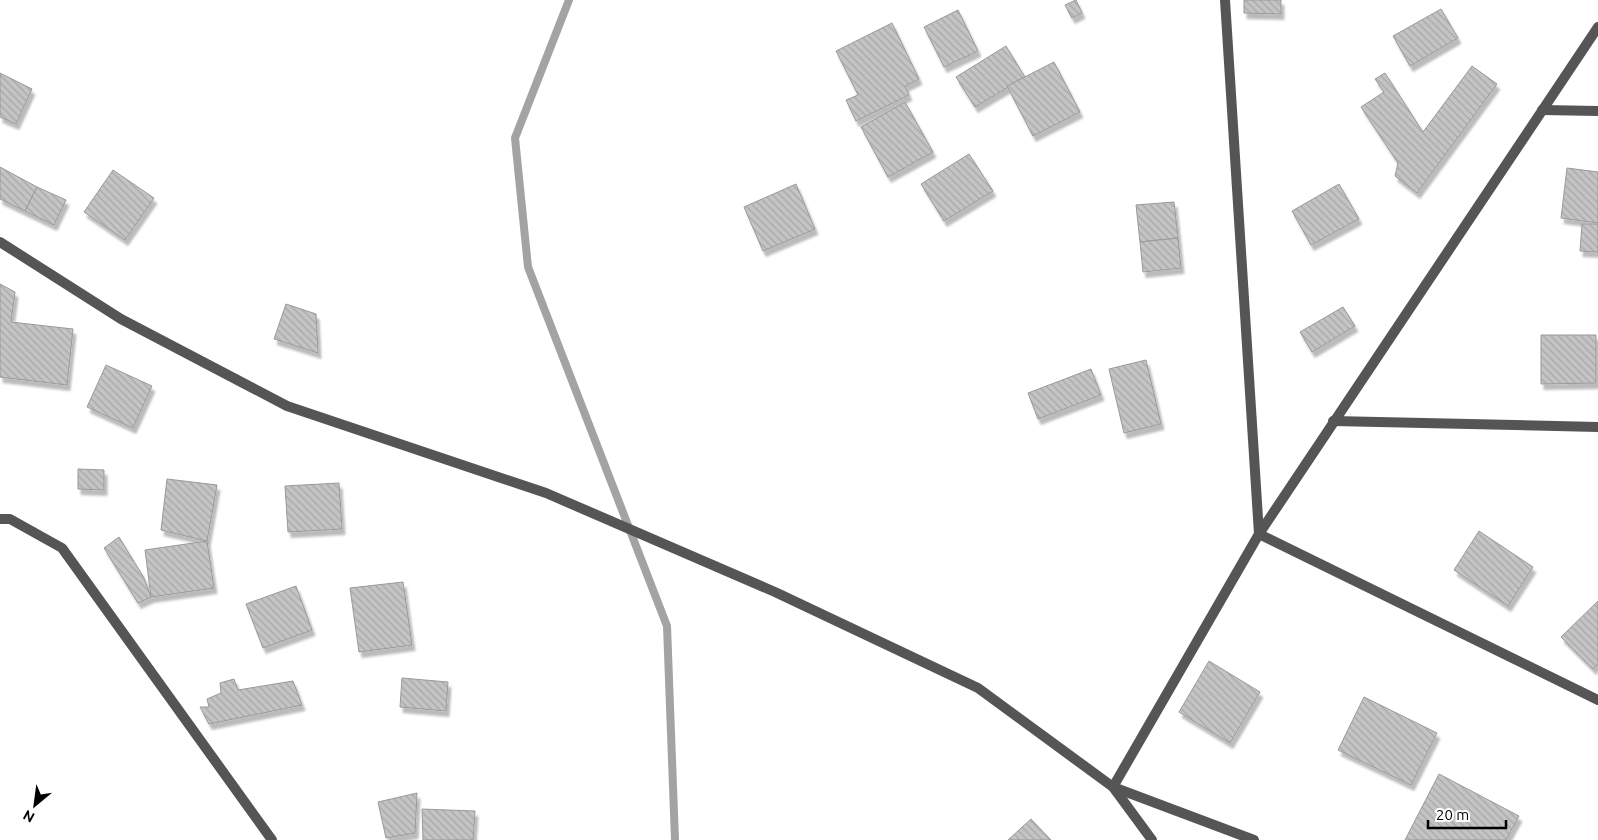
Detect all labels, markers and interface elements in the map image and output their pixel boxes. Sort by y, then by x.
north arrow [10,780,60,830]
scale bar [1428,798,1506,830]
text: 20 m [1436,806,1469,823]
text: N [20,807,37,826]

